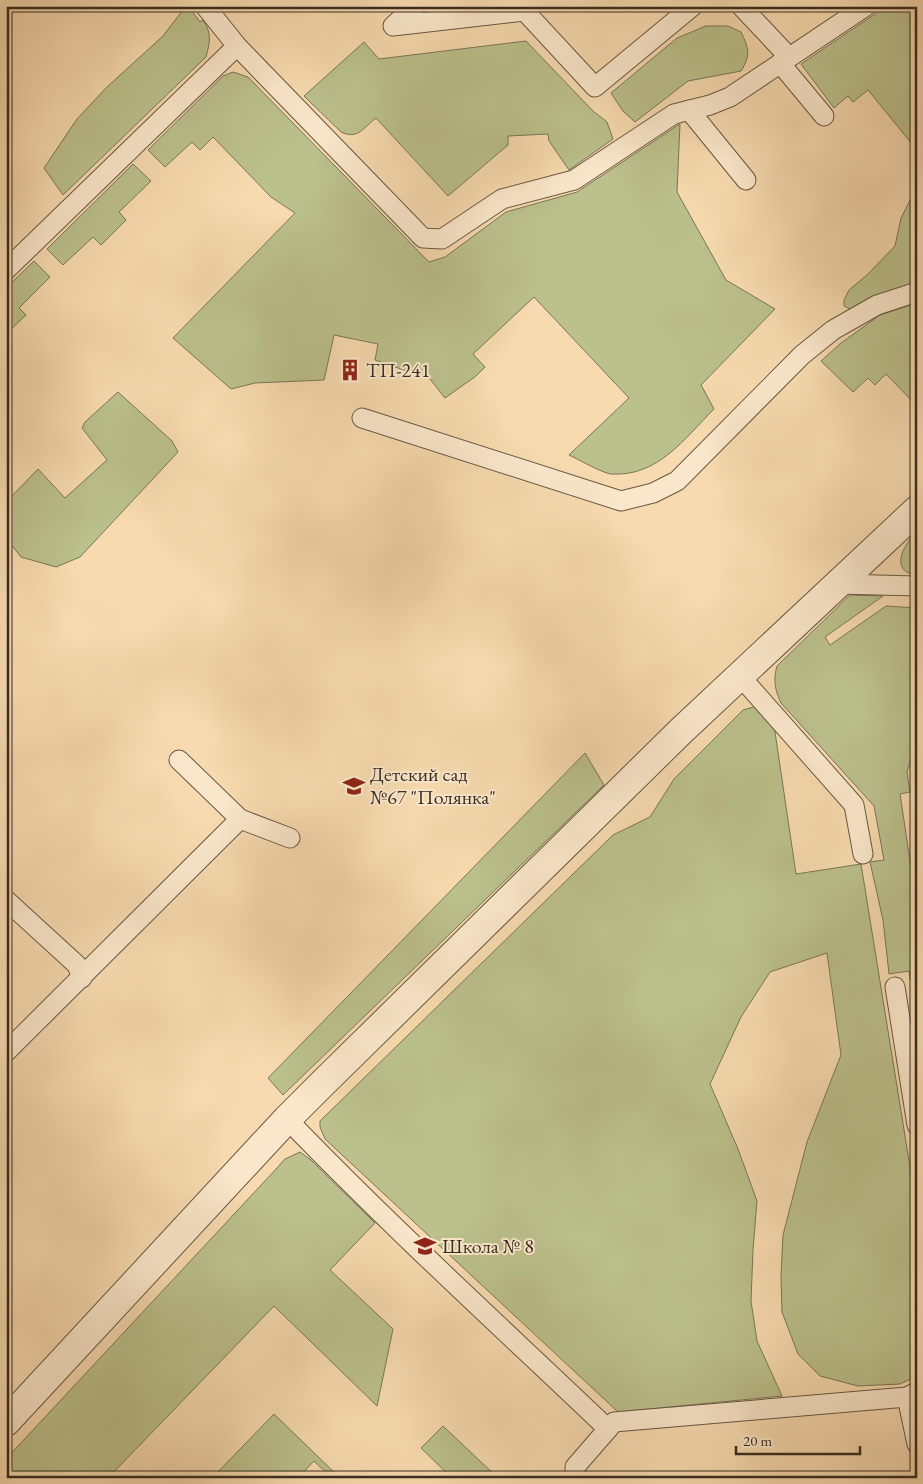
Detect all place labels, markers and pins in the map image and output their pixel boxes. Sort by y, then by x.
building icon: ТП-241 [337,357,363,383]
place label: ТП-241 [366,357,430,383]
place label: Детский сад №67 "Полянка" [370,761,496,810]
school or university icon: Детский сад №67 "Полянка" [341,773,367,799]
school or university icon: Школа № 8 [412,1233,438,1259]
place label: Школа № 8 [442,1233,534,1259]

